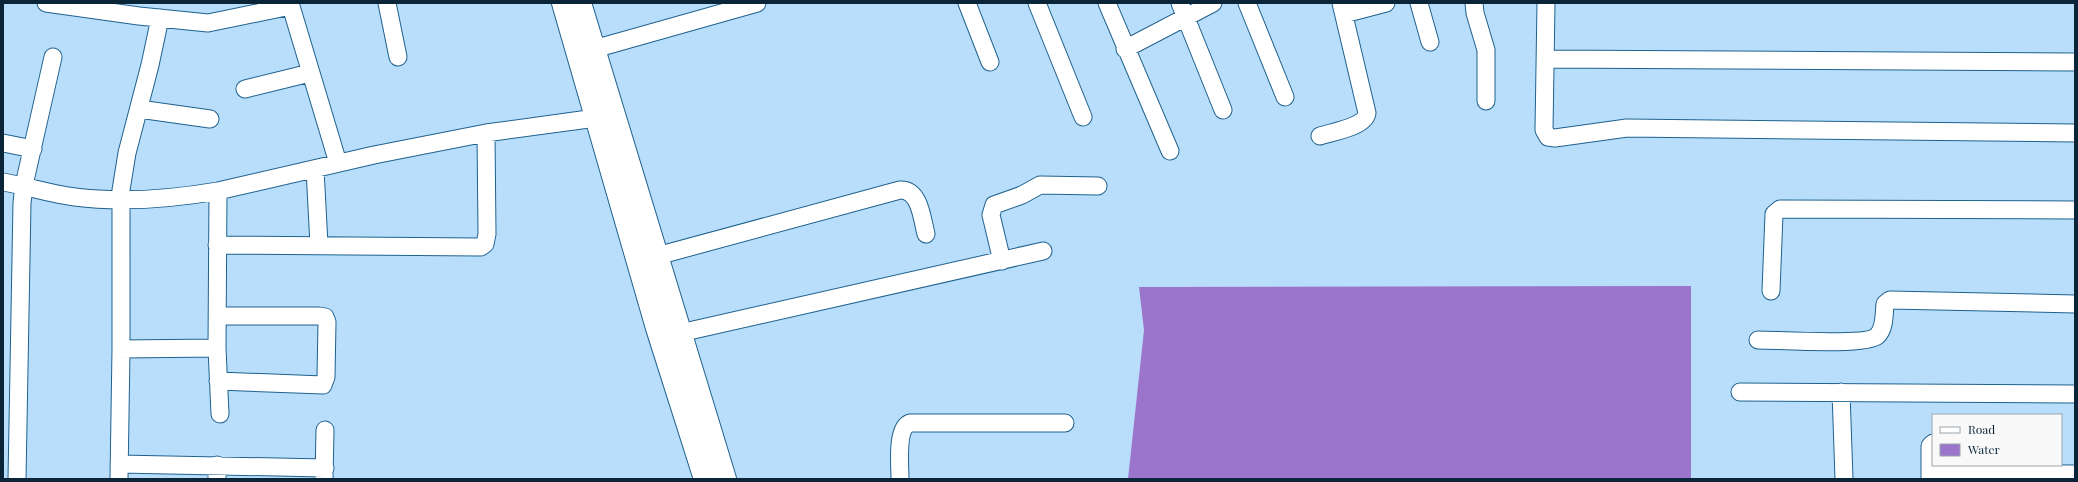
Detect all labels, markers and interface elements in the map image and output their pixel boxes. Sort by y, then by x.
legend [1932,414,2062,466]
text: Road [1968,421,1995,437]
text: Water [1967,441,2001,457]

